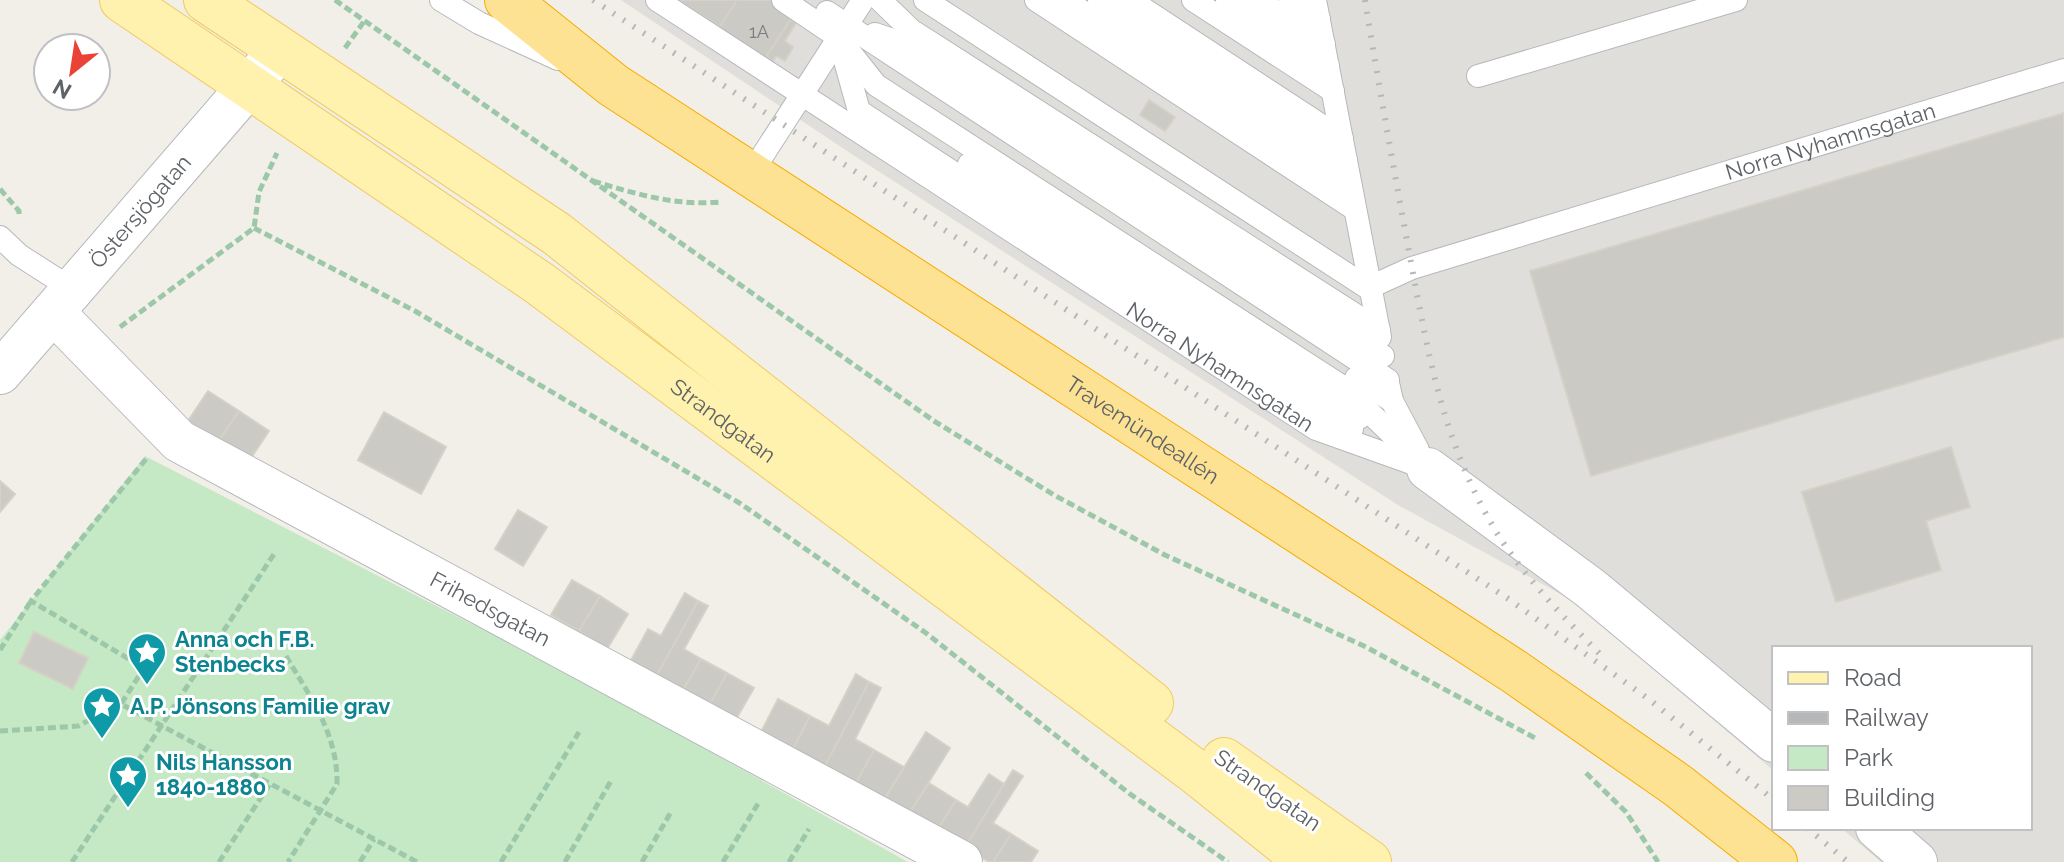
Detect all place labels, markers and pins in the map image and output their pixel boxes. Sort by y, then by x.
place label: Anna och F.B. Stenbecks [175,626,314,677]
place icon: Anna och F.B. Stenbecks [126,631,168,686]
place icon: A.P. Jönsons Familie grav [81,685,123,740]
place label: A.P. Jönsons Familie grav [130,693,390,719]
place label: Nils Hansson 1840-1880 [156,749,292,800]
place icon: Nils Hansson 1840-1880 [107,754,149,809]

